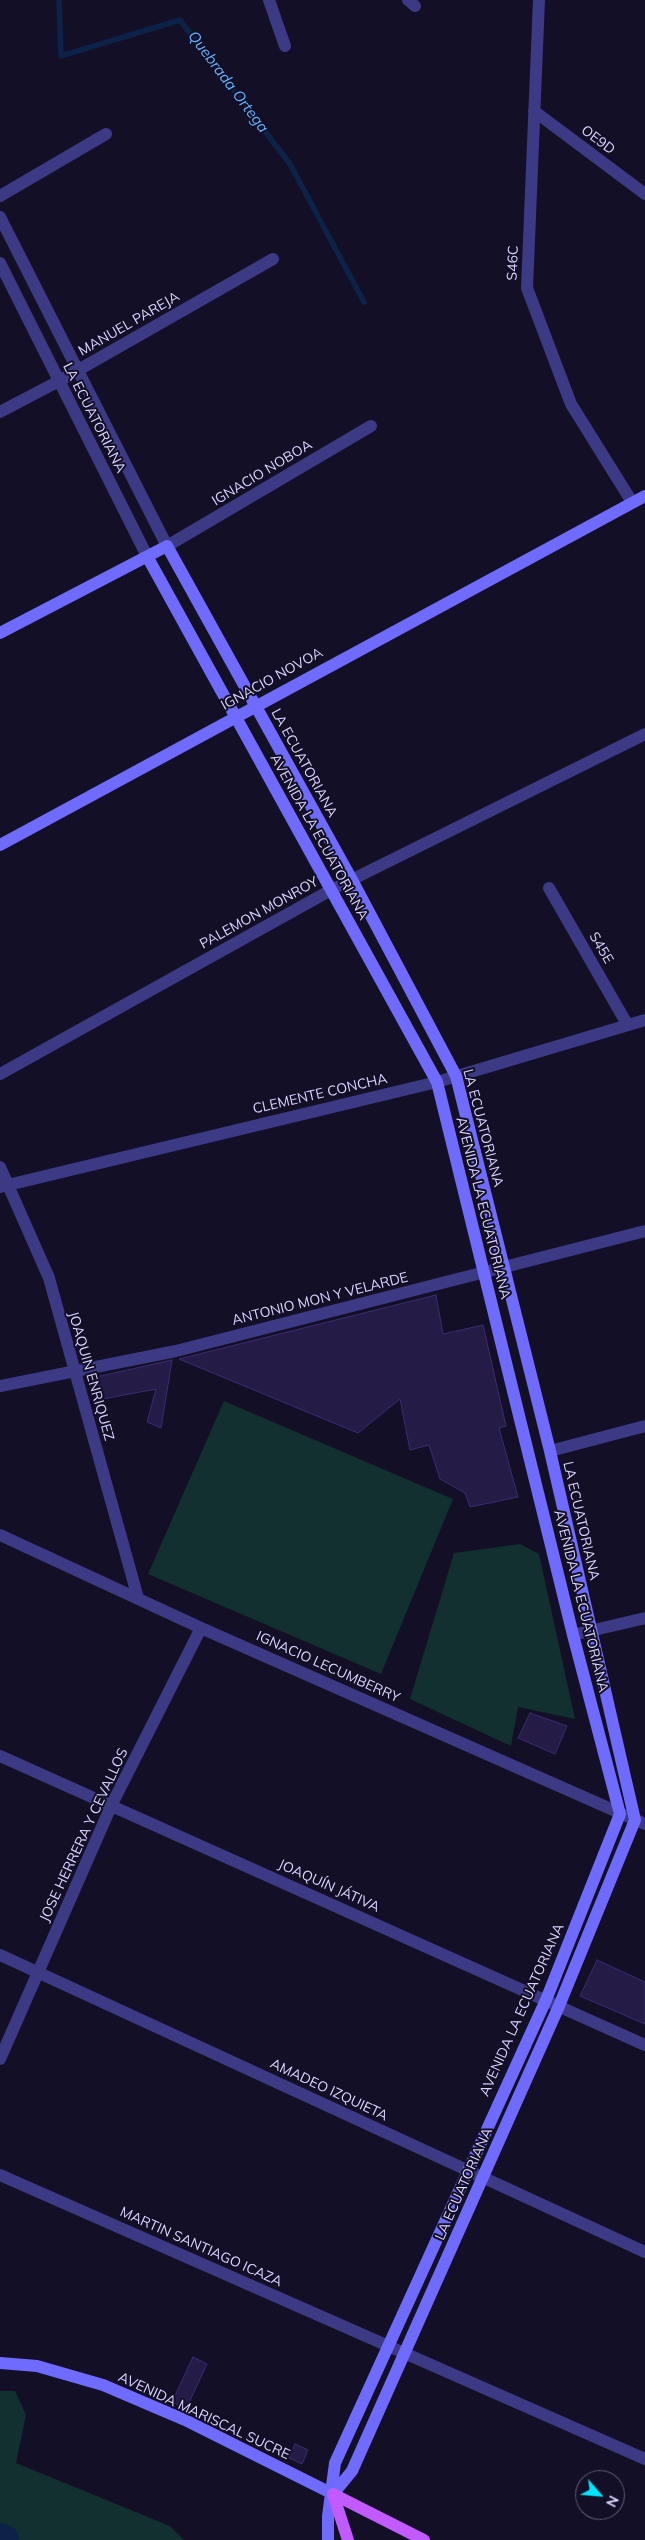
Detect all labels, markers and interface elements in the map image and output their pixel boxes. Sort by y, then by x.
water label: Quebrada Ortega [184,28,272,136]
street label: OE9D [578,122,618,158]
street label: S46C [504,245,522,281]
street label: MANUEL PAREJA [76,288,182,360]
street label: LA ECUATORIANA [59,360,129,476]
street label: IGNACIO NOBOA [209,436,315,510]
street label: IGNACIO NOVOA [218,644,326,714]
street label: LA ECUATORIANA [267,706,341,820]
street label: AVENIDA LA ECUATORIANA [266,751,372,923]
street label: PALEMON MONROY [197,873,321,953]
street label: S45E [585,929,617,967]
street label: LA ECUATORIANA [459,1067,507,1189]
street label: CLEMENTE CONCHA [251,1070,389,1118]
street label: AVENIDA LA ECUATORIANA [452,1115,514,1301]
street label: ANTONIO MON Y VELARDE [230,1269,410,1329]
street label: JOAQUIN ENRIQUEZ [64,1309,118,1443]
street label: LA ECUATORIANA [559,1460,603,1582]
street label: AVENIDA LA ECUATORIANA [550,1508,612,1694]
street label: IGNACIO LECUMBERRY [254,1628,402,1706]
street label: JOSE HERRERA Y CEVALLOS [36,1746,132,1924]
street label: JOAQUÍN JÁTIVA [276,1856,382,1916]
street label: AVENIDA LA ECUATORIANA [476,1921,568,2099]
street label: AMADEO IZQUIETA [268,2055,390,2125]
street label: LA ECUATORIANA [432,2125,496,2243]
street label: MARTIN SANTIAGO ICAZA [117,2204,285,2290]
street label: AVENIDA MARISCAL SUCRE [115,2369,293,2463]
north arrow [575,2470,625,2520]
text: N [602,2493,623,2510]

